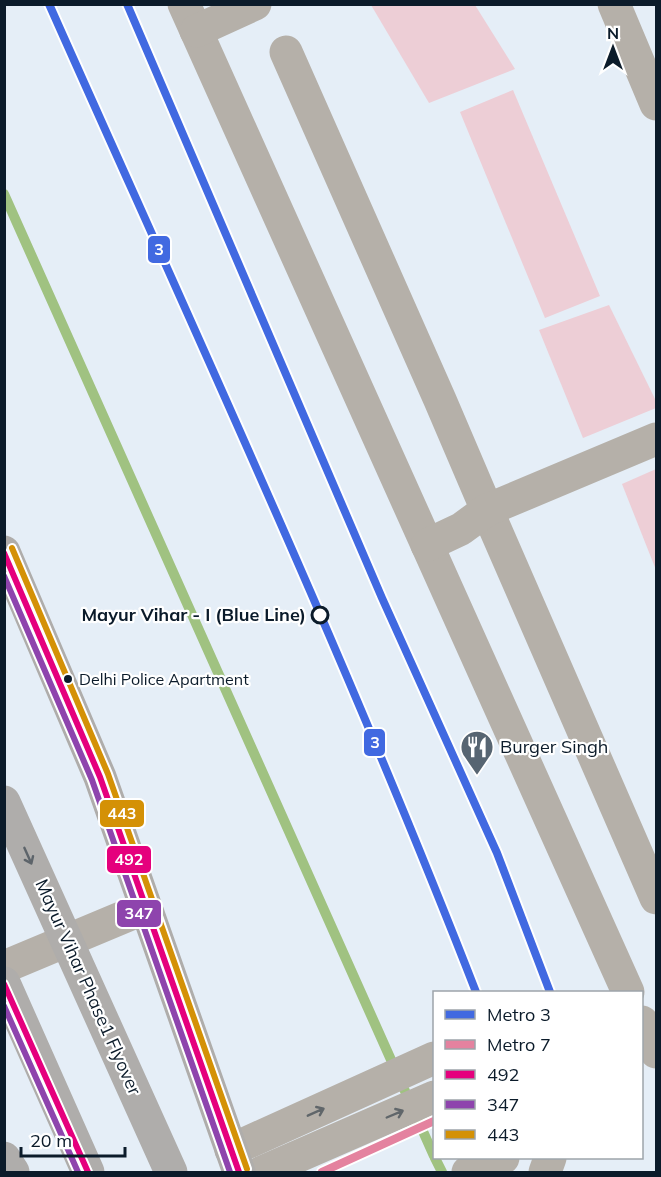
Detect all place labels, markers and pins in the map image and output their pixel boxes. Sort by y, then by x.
place label: Mayur Vihar - I (Blue Line) [81,603,306,626]
marker: Mayur Vihar - I (Blue Line) [311,606,329,624]
place label: Delhi Police Apartment [79,669,249,689]
marker: Delhi Police Apartment [62,673,74,685]
restaurant icon: Burger Singh [459,729,495,776]
place label: Burger Singh [500,735,608,758]

